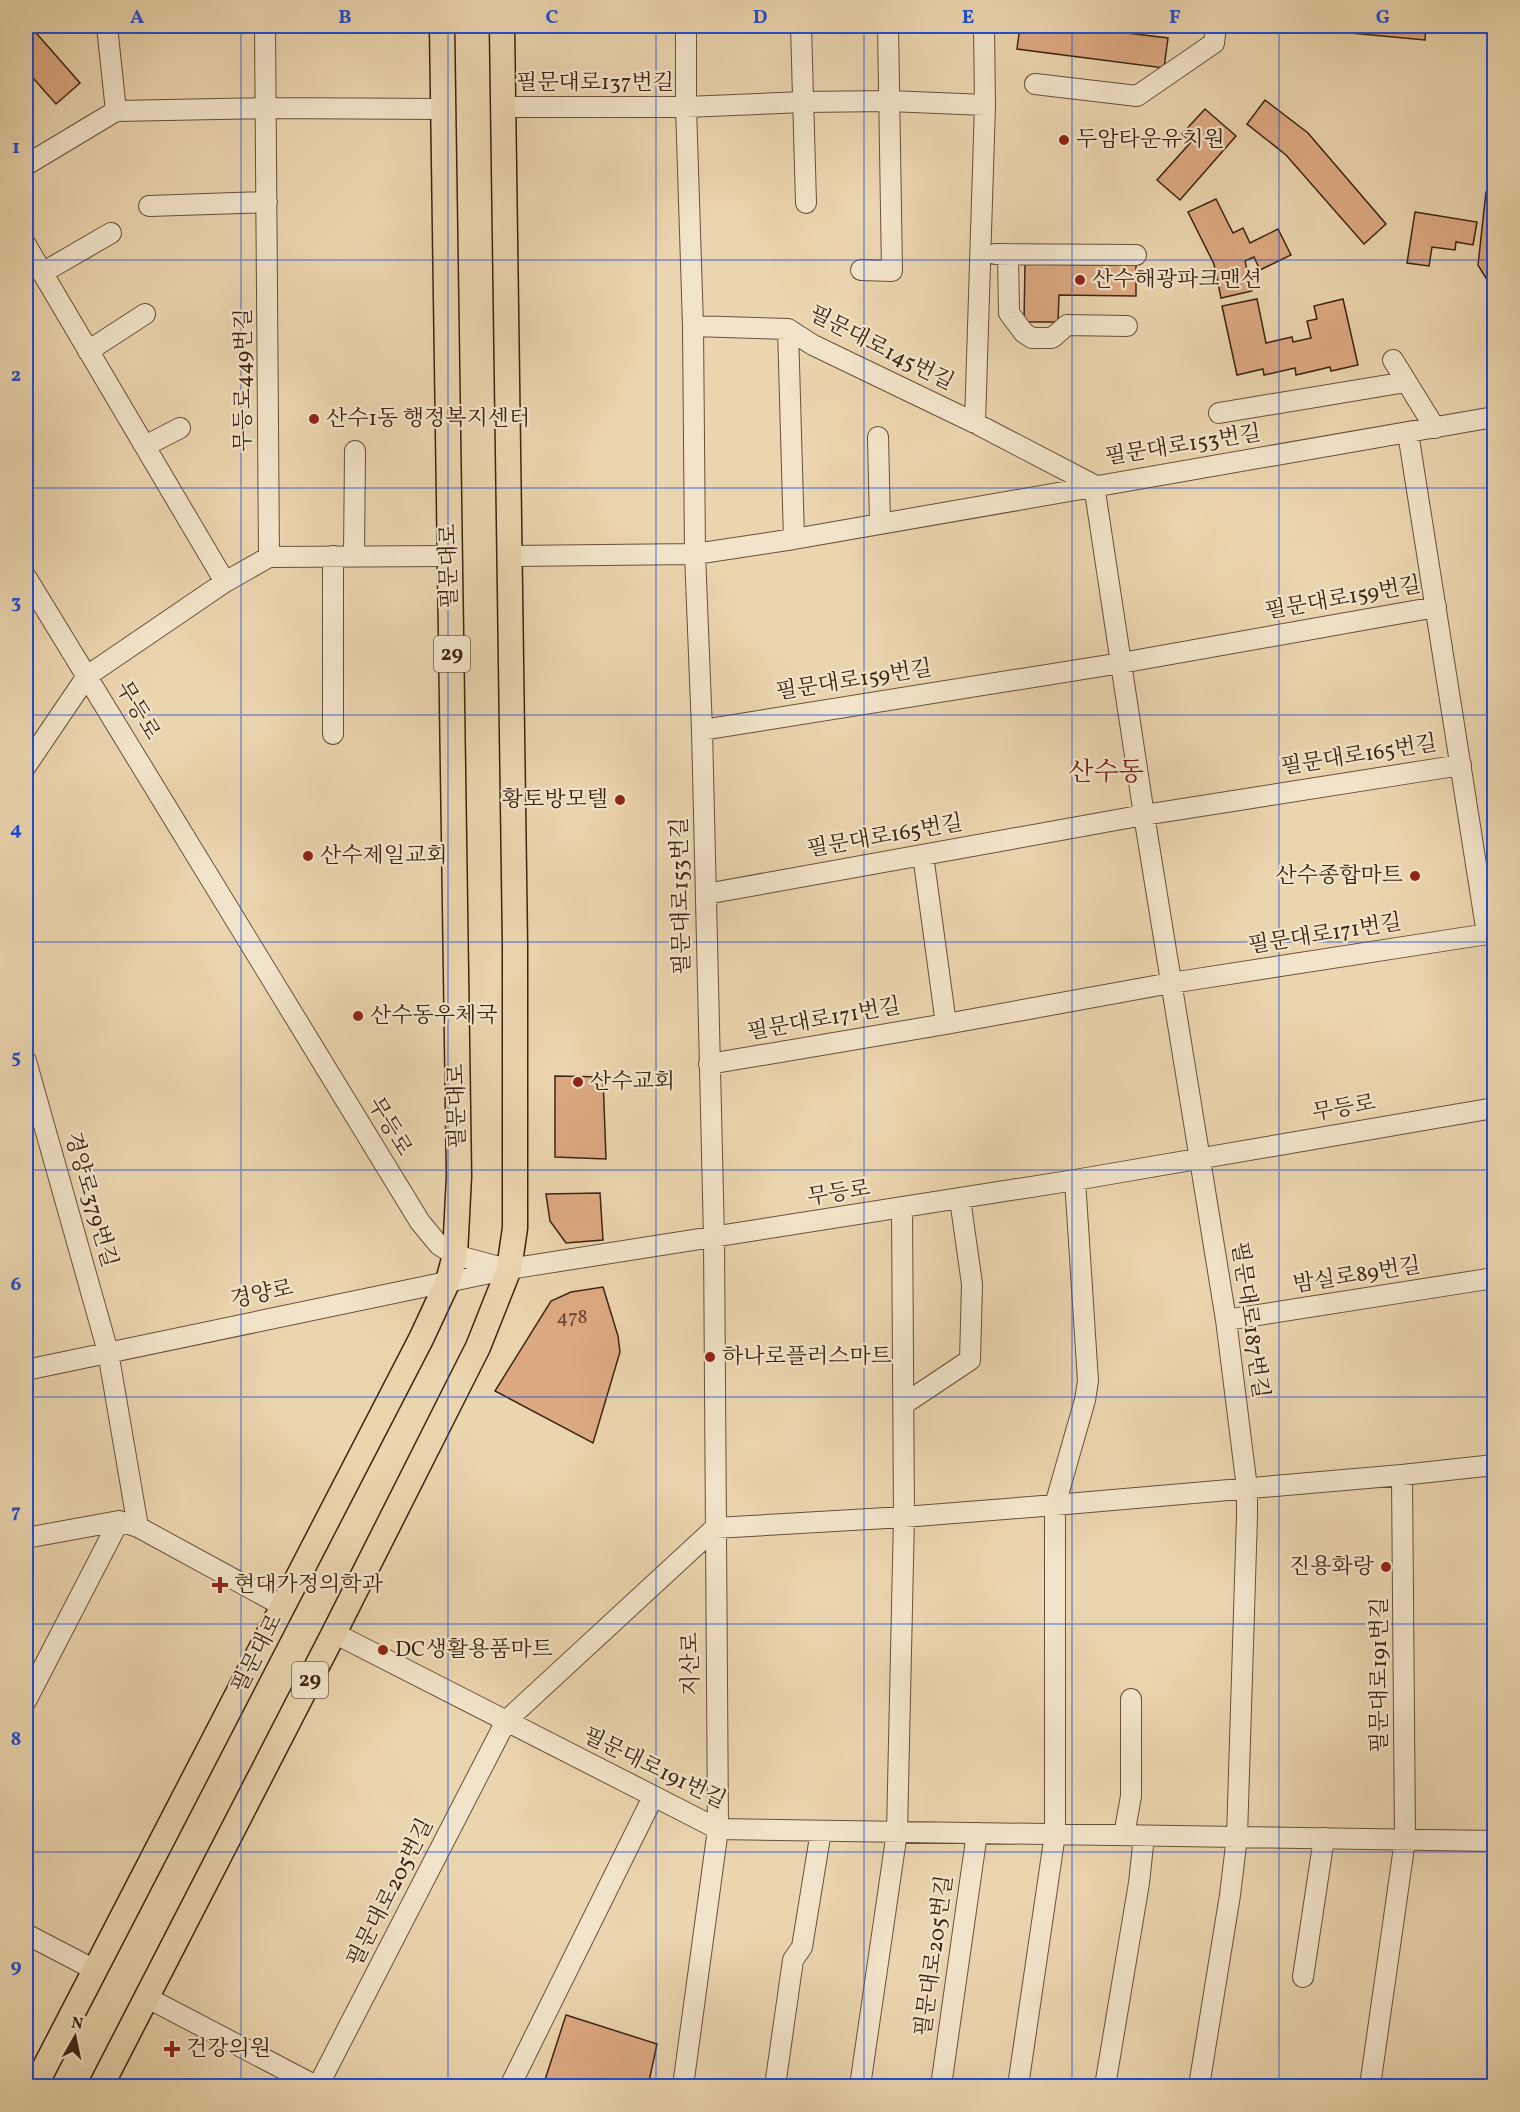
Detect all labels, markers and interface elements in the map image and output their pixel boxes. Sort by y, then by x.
text: A [130,4,144,32]
text: B [338,4,352,32]
text: C [546,4,559,32]
text: D [753,4,767,32]
text: E [962,4,974,32]
text: F [1169,4,1181,32]
text: G [1376,4,1390,32]
street label: 필문대로137번길 [516,68,674,99]
place label: 두암타운유치원 [1076,125,1225,156]
marker: 두암타운유치원 [1057,133,1071,147]
text: 1 [12,134,20,162]
place label: 산수해광파크맨션 [1092,265,1262,296]
marker: 산수해광파크맨션 [1073,273,1087,287]
street label: 필문대로145번길 [803,299,959,399]
street label: 무등로449번길 [229,308,260,452]
text: 2 [11,362,21,390]
place label: 산수1동 행정복지센터 [326,404,530,435]
marker: 산수1동 행정복지센터 [307,412,321,426]
street label: 필문대로153번길 [1103,418,1263,474]
street label: 필문대로 [434,523,466,609]
street label: 필문대로159번길 [1263,570,1423,628]
text: 3 [11,589,21,617]
road number: 29 [434,636,470,672]
street label: 필문대로159번길 [774,653,934,709]
street label: 무등로 [107,676,167,746]
street label: 필문대로165번길 [1279,728,1439,784]
district label: 산수동 [1068,755,1144,791]
place label: 황토방모텔 [502,785,608,816]
marker: 황토방모텔 [613,793,627,807]
street label: 필문대로165번길 [805,808,965,866]
text: 4 [10,816,22,844]
street label: 필문대로153번길 [665,817,699,975]
place label: 산수제일교회 [320,841,448,872]
marker: 산수제일교회 [301,849,315,863]
place label: 산수종합마트 [1275,861,1403,892]
marker: 산수종합마트 [1408,869,1422,883]
street label: 필문대로171번길 [1246,908,1404,962]
street label: 필문대로171번길 [745,991,903,1049]
place label: 산수동우체국 [370,1001,498,1032]
marker: 산수동우체국 [351,1009,365,1023]
text: 5 [11,1044,21,1072]
street label: 필문대로 [442,1063,474,1149]
place label: 산수교회 [590,1067,675,1098]
marker: 산수교회 [571,1075,585,1089]
street label: 무등로 [1310,1088,1378,1130]
street label: 무등로 [359,1092,419,1162]
street label: 경양로379번길 [56,1129,124,1271]
street label: 무등로 [805,1174,873,1214]
street label: 필문대로187번길 [1223,1240,1275,1400]
street label: 밤실로89번길 [1291,1251,1423,1301]
text: 6 [11,1271,22,1299]
street label: 경양로 [228,1273,296,1317]
house number: 478 [556,1304,588,1332]
place label: 하나로플러스마트 [722,1342,892,1373]
marker: 하나로플러스마트 [703,1350,717,1364]
text: 7 [11,1498,21,1526]
place label: 진용화랑 [1289,1552,1375,1583]
marker: 진용화랑 [1379,1560,1393,1574]
place label: 현대가정의학과 [234,1570,384,1601]
marker: 현대가정의학과 [211,1576,229,1594]
street label: 필문대로191번길 [1365,1597,1396,1753]
street label: 필문대로 [225,1609,291,1699]
street label: 지산로 [676,1632,708,1696]
place label: DC생활용품마트 [395,1635,553,1666]
marker: DC생활용품마트 [376,1643,390,1657]
road number: 29 [292,1662,328,1698]
street label: 필문대로191번길 [577,1721,731,1817]
text: 8 [11,1726,21,1754]
street label: 필문대로205번길 [340,1813,442,1973]
street label: 필문대로205번길 [908,1873,962,2039]
text: 9 [10,1953,22,1981]
north arrow [45,2007,105,2067]
text: N [70,2012,85,2036]
place label: 건강의원 [186,2034,271,2065]
marker: 건강의원 [163,2040,181,2058]

